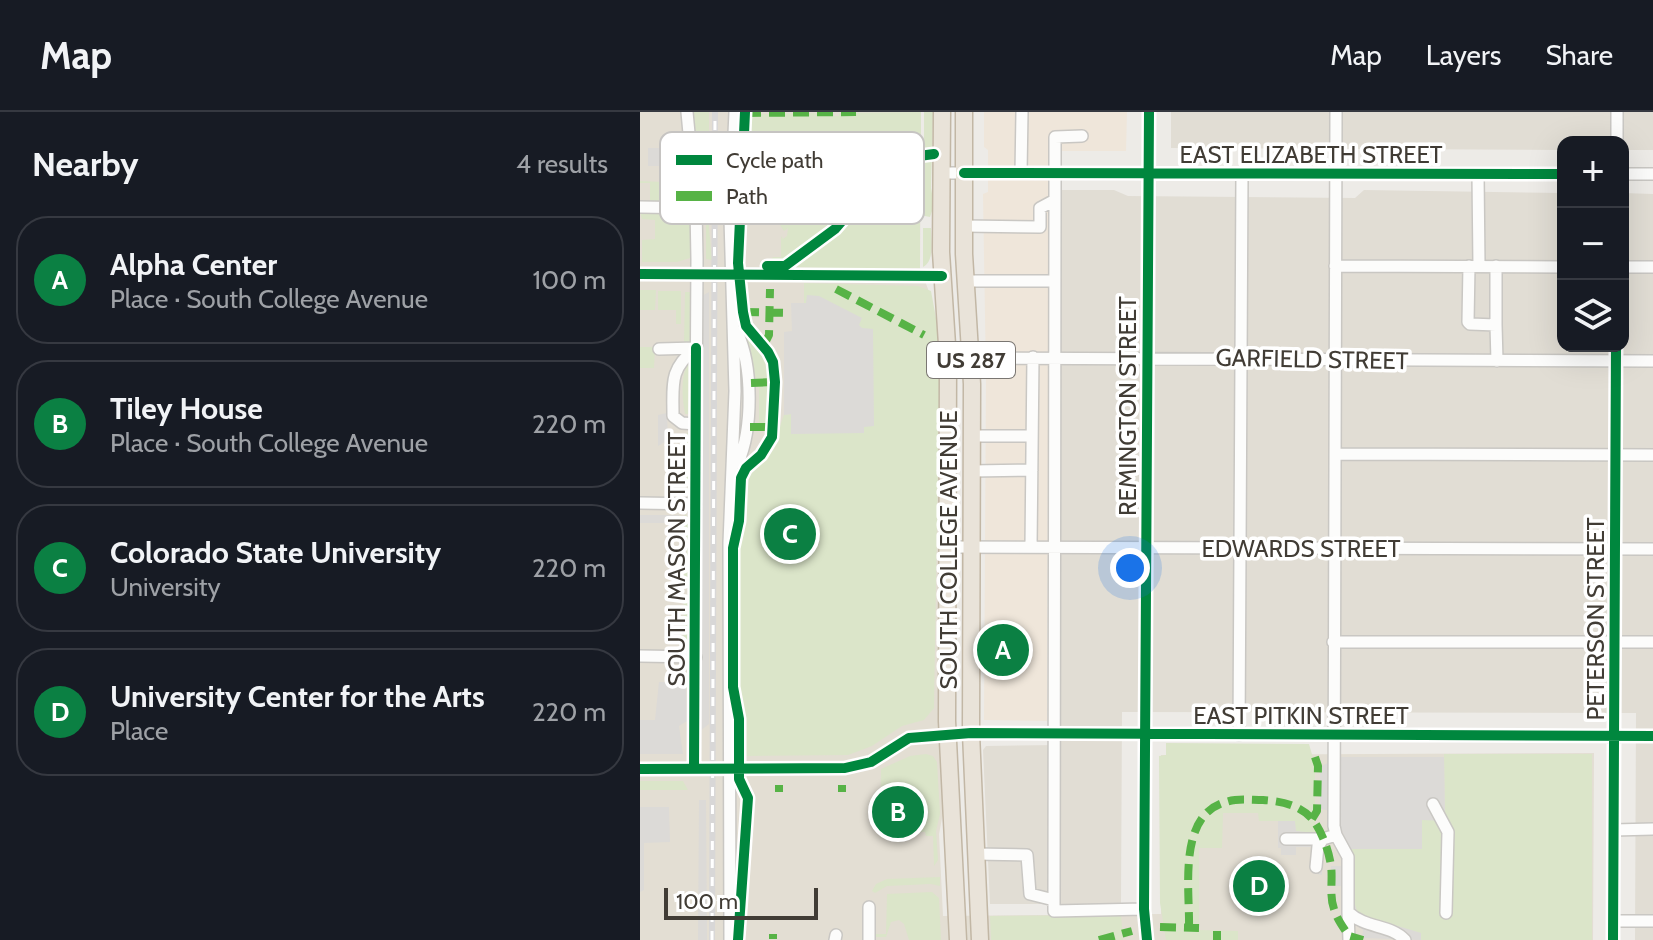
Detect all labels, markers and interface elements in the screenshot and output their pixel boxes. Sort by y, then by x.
text: Map [40,32,112,79]
text: Map [1330,38,1382,72]
text: Layers [1426,38,1501,72]
text: Share [1545,38,1613,72]
legend [660,132,924,224]
map controls [1557,136,1629,352]
button: + [1557,136,1629,208]
street label: EAST ELIZABETH STREET [1179,140,1443,169]
text: Nearby [32,143,139,185]
text: Cycle path [726,147,824,174]
text: 4 results [516,148,608,180]
text: Path [726,183,768,210]
button: − [1557,208,1629,280]
text: Alpha Center [110,246,277,283]
text: A [52,264,68,296]
text: 100 m [533,264,606,296]
button: layers [1557,280,1629,352]
text: Place · South College Avenue [110,283,428,315]
street label: REMINGTON STREET [1113,296,1142,516]
road number: US 287 [927,342,1015,378]
street label: GARFIELD STREET [1215,343,1409,375]
text: Tiley House [110,390,263,427]
text: B [52,408,68,440]
text: 220 m [532,408,606,440]
street label: SOUTH COLLEGE AVENUE [934,411,963,689]
text: Place · South College Avenue [110,427,428,459]
street label: SOUTH MASON STREET [662,431,691,686]
pin: C [764,504,816,564]
street label: PETERSON STREET [1581,517,1610,721]
text: Colorado State University [110,534,441,571]
street label: EDWARDS STREET [1201,534,1401,563]
your location [1110,548,1150,588]
text: C [52,552,68,584]
text: 220 m [532,552,606,584]
text: University [110,571,221,603]
pin: A [977,620,1029,680]
text: University Center for the Arts [110,678,485,715]
text: D [51,696,69,728]
text: 220 m [532,696,606,728]
street label: EAST PITKIN STREET [1193,701,1409,730]
text: Place [110,715,168,747]
pin: B [872,782,924,842]
pin: D [1233,856,1285,916]
scale bar [664,884,818,920]
text: 100 m [676,888,738,915]

